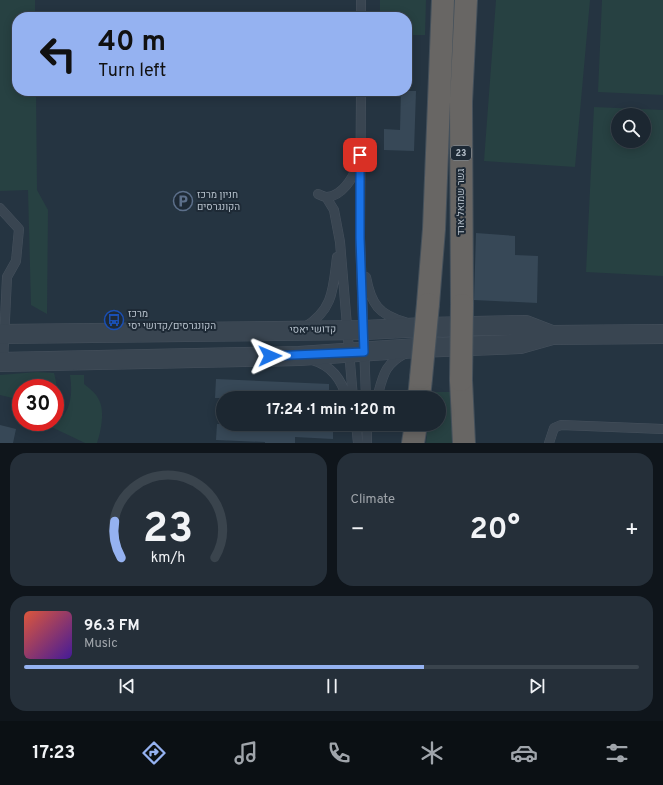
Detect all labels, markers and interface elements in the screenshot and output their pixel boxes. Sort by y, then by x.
text: 40 m [98,25,166,61]
icon: left [32,28,84,80]
text: Turn left [98,60,166,83]
map controls [611,108,651,148]
button: search [611,108,651,148]
pin [343,138,377,172]
icon: arrive [349,144,371,166]
road number: 23 [451,146,471,160]
street label: גשר שמואל ארד [455,169,468,235]
place label: חניון מרכז הקונגרסים [197,189,240,214]
parking icon: חניון מרכז הקונגרסים [172,190,194,212]
place label: מרכז הקונגרסים/קדושי יסי [128,308,216,333]
bus stop icon: מרכז הקונגרסים/קדושי יסי [103,309,125,331]
street label: קדושי יאסי [290,323,336,337]
position arrow [249,335,291,377]
speed limit sign: 30 [12,379,64,431]
text: 17:24 · 1 min · 120 m [266,401,396,420]
text: Climate [351,492,395,508]
text: 23 [143,503,193,556]
text: 20° [469,512,520,549]
text: − [351,517,365,544]
text: + [625,517,639,544]
text: km/h [151,548,186,566]
text: 96.3 FM [84,617,140,636]
text: Music [84,636,118,652]
icon: previous [116,675,138,697]
icon: pause [321,675,343,697]
icon: next [526,675,548,697]
icon: directions [140,739,168,767]
icon: music [232,739,260,767]
icon: phone [325,739,353,767]
icon: climate [418,739,446,767]
icon: car [510,739,538,767]
icon: filters [603,739,631,767]
text: 17:23 [32,742,75,765]

